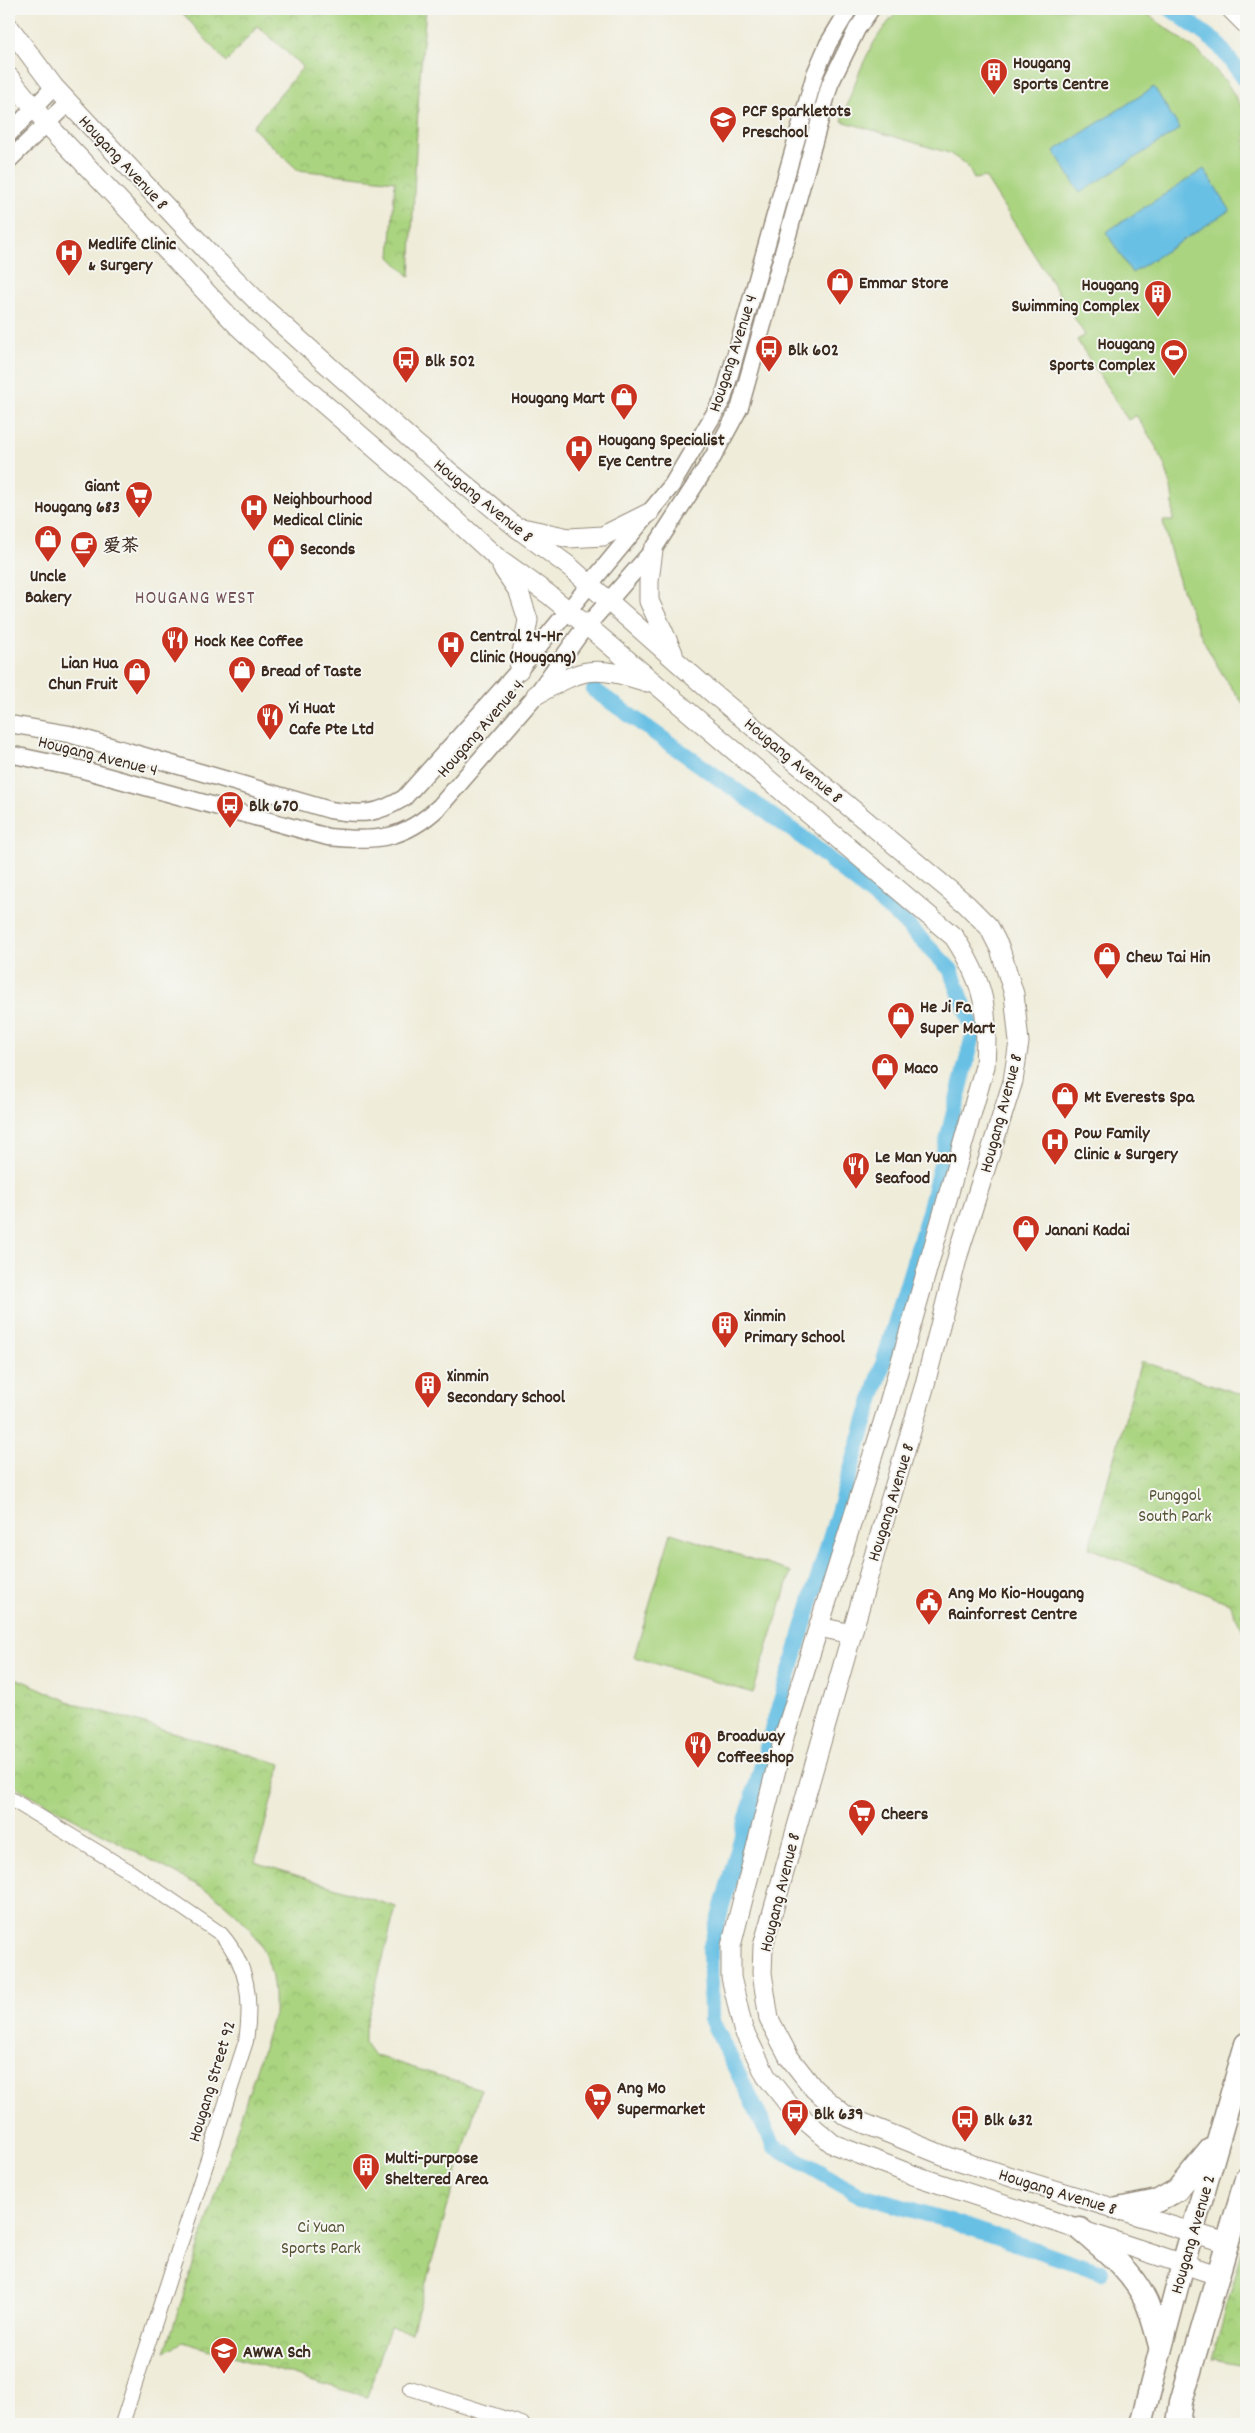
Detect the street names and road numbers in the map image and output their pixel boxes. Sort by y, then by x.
street label: Hougang Avenue 8 [71,110,173,217]
street label: Hougang Avenue 4 [704,292,765,416]
street label: Hougang Avenue 8 [427,454,538,550]
street label: Hougang Avenue 4 [432,675,531,784]
street label: Hougang Avenue 8 [738,713,847,811]
street label: Hougang Avenue 4 [35,730,160,784]
street label: Hougang Avenue 8 [975,1051,1030,1176]
street label: Hougang Avenue 8 [863,1441,922,1565]
street label: Hougang Avenue 8 [755,1830,808,1955]
street label: Hougang Street 92 [183,2018,244,2145]
street label: Hougang Avenue 8 [995,2164,1119,2223]
street label: Hougang Avenue 2 [1165,2172,1223,2297]

